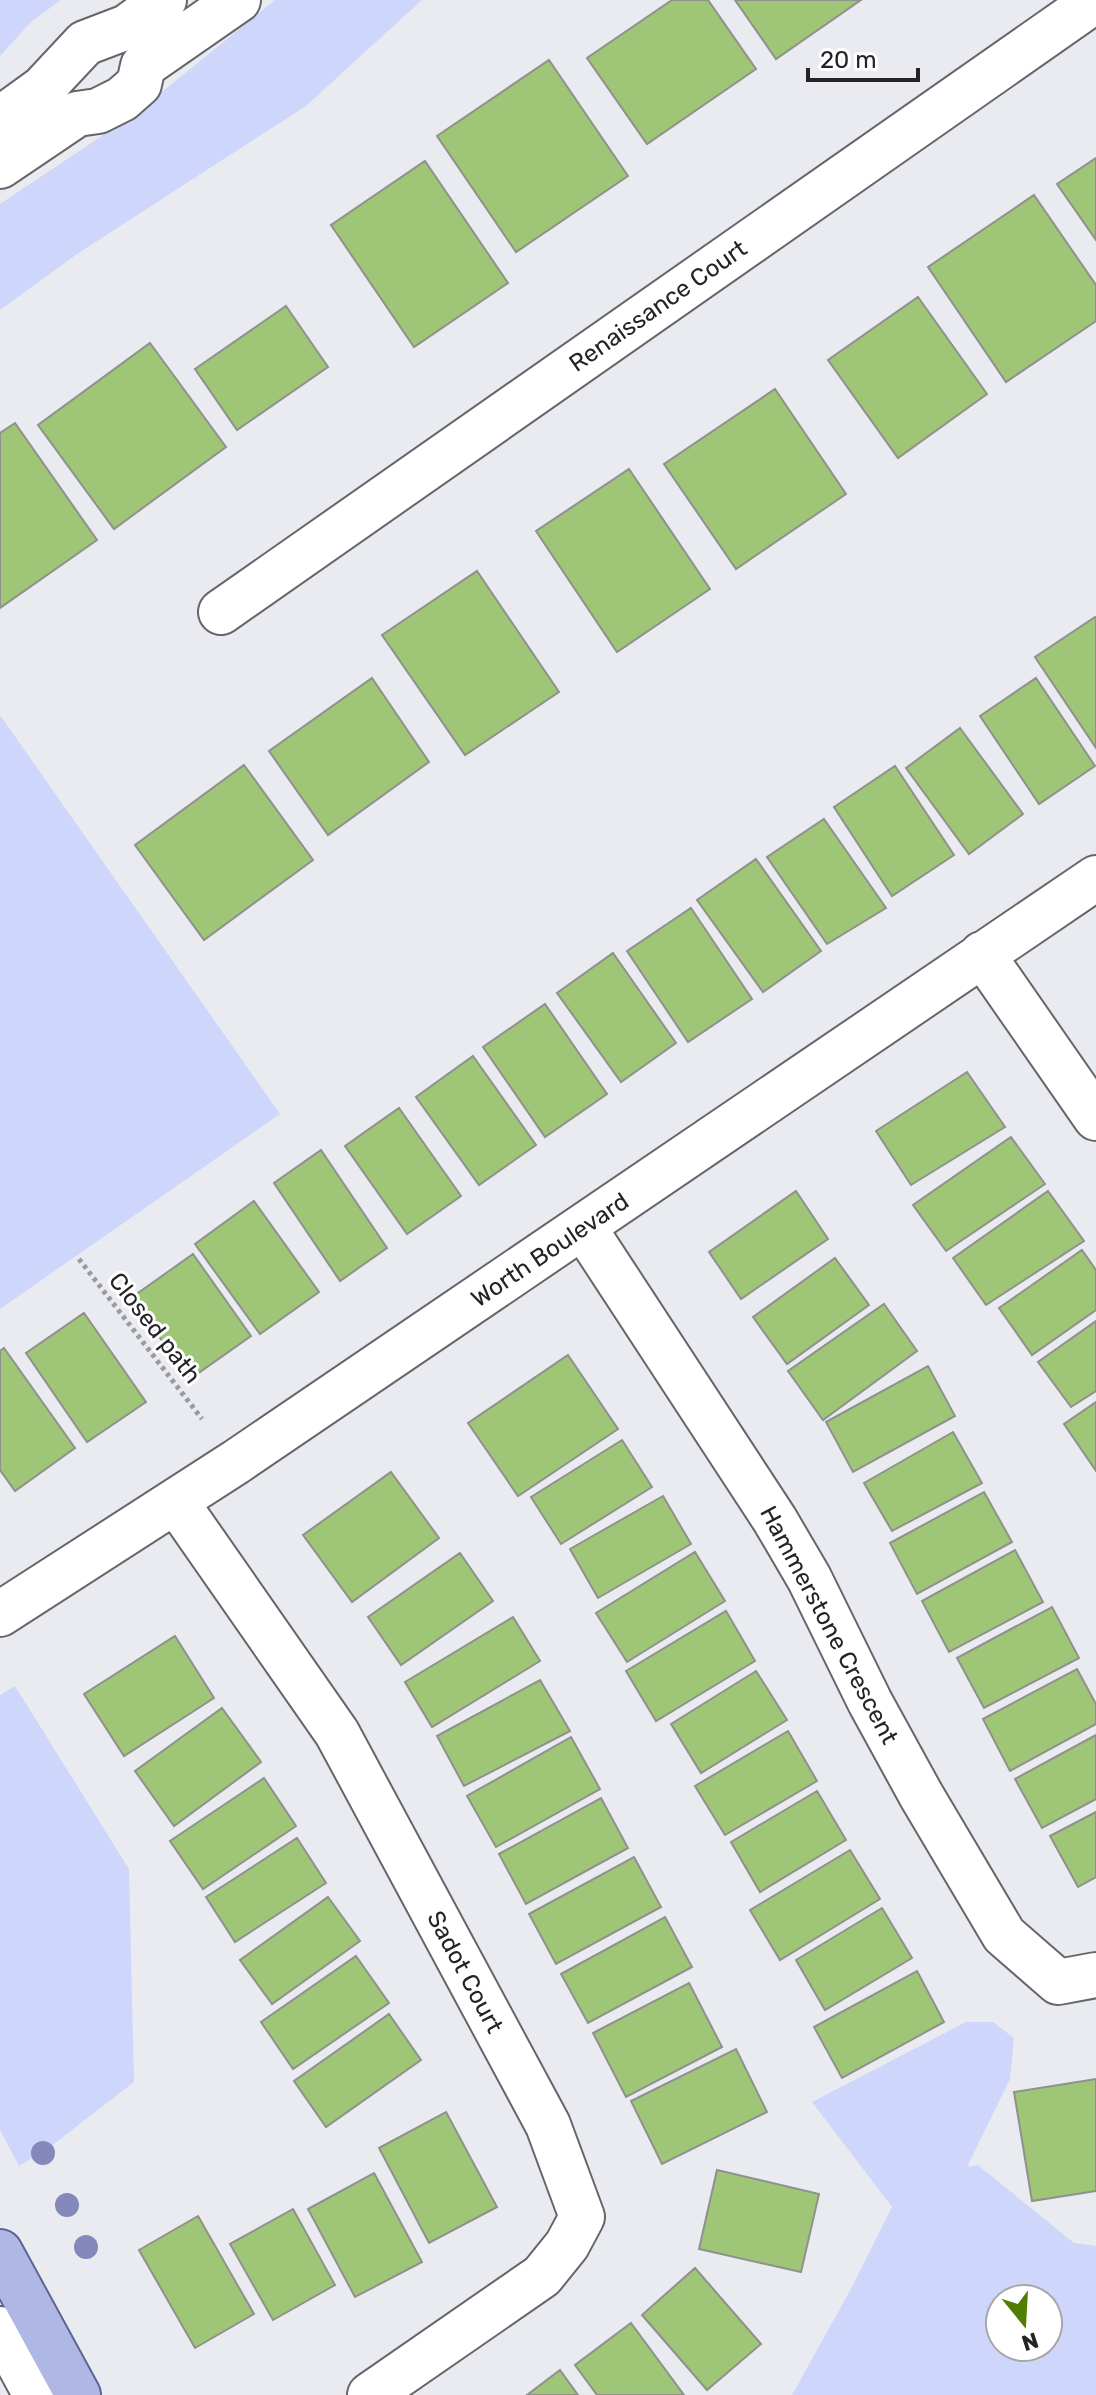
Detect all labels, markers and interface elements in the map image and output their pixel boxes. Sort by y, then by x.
scale bar [808,32,918,82]
text: 20 m [820,46,877,74]
street label: Renaissance Court [564,234,752,378]
street label: Worth Boulevard [466,1187,634,1313]
street label: Closed path [103,1267,207,1389]
street label: Hammerstone Crescent [754,1501,904,1749]
street label: Sadot Court [421,1906,509,2038]
north arrow [984,2283,1064,2363]
text: N [1018,2326,1042,2357]

